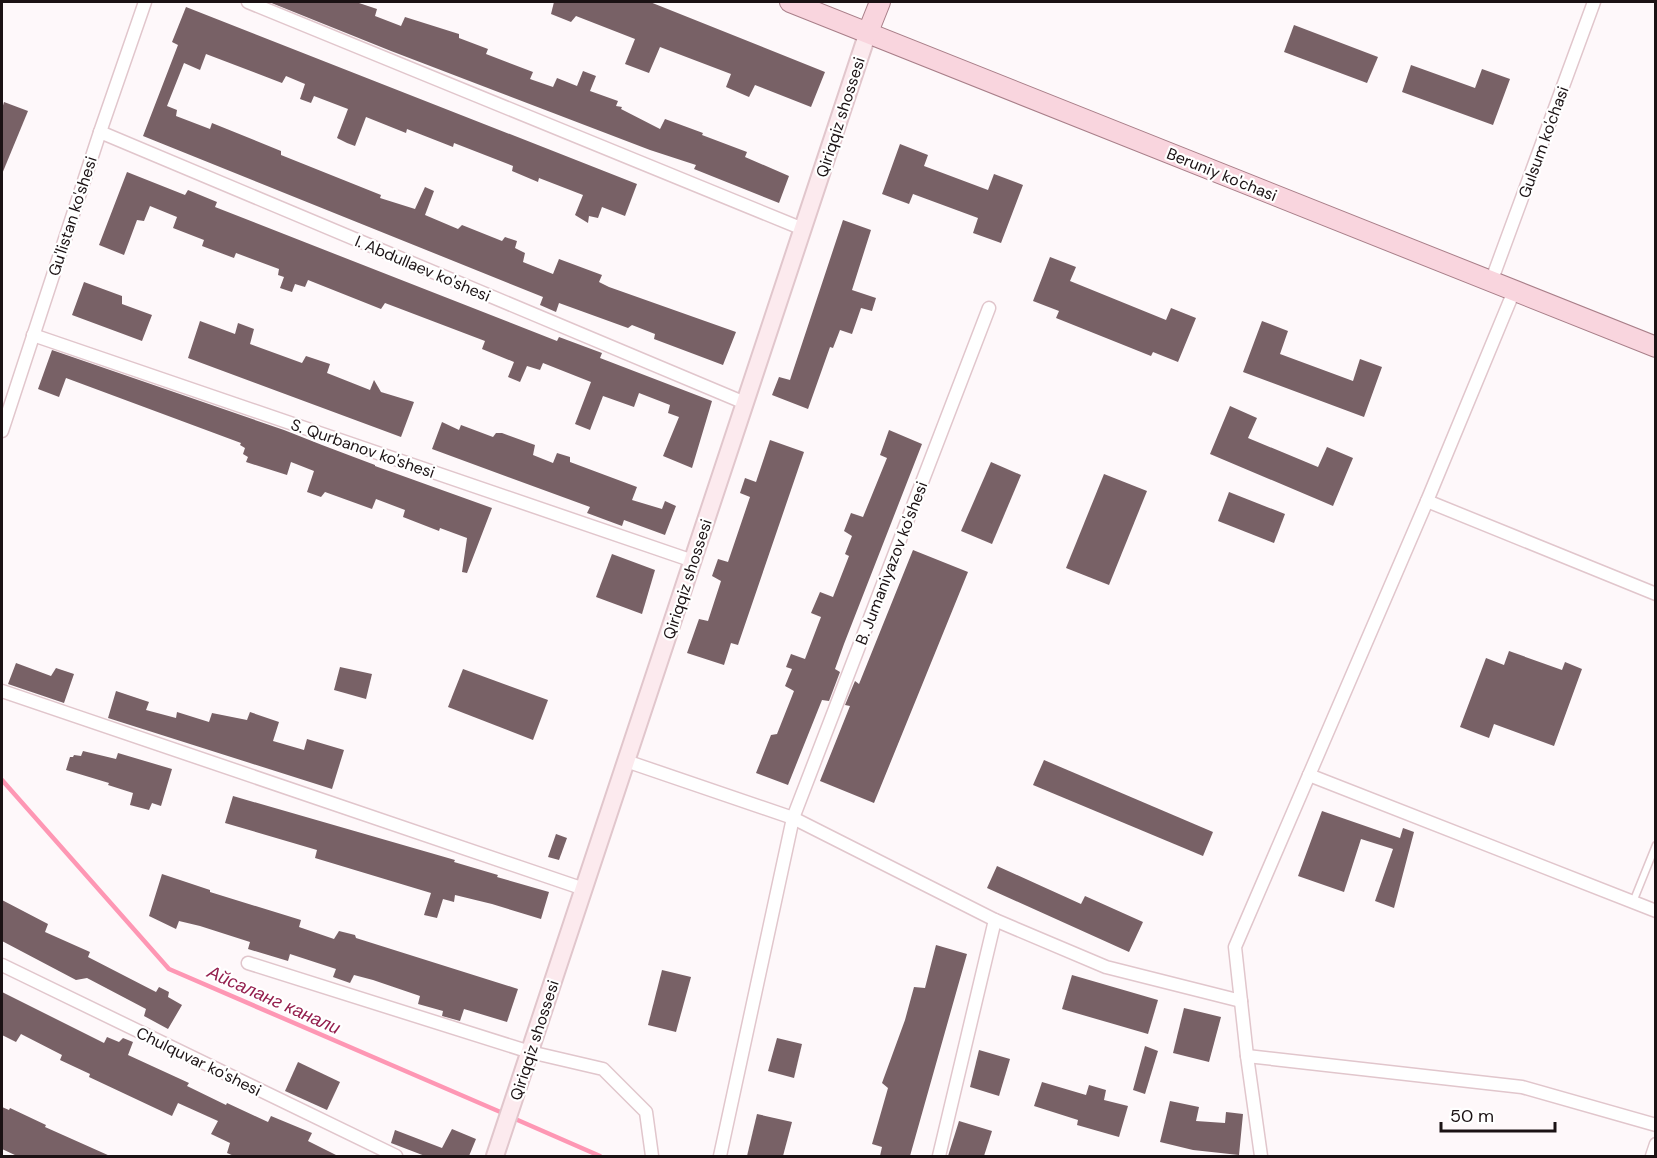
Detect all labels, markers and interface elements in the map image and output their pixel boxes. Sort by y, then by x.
street label: Qiriqqiz shossesi [811,54,870,180]
street label: Gulsum ko'chasi [1513,83,1573,201]
street label: Beruniy ko'chasi [1164,143,1280,206]
street label: Gu'listan ko'shesi [43,154,102,279]
street label: I. Abdullaev ko'shesi [352,230,494,307]
street label: S. Qurbanov ko'shesi [288,414,438,483]
street label: B. Jumaniyazov ko'shesi [851,478,932,648]
street label: Qiriqqiz shossesi [658,516,717,642]
water label: Айсаланг канали [203,960,344,1040]
street label: Qiriqqiz shossesi [505,977,564,1103]
street label: Chulquvar ko'shesi [133,1022,265,1101]
scale bar [1441,1095,1555,1133]
text: 50 m [1450,1104,1494,1128]

